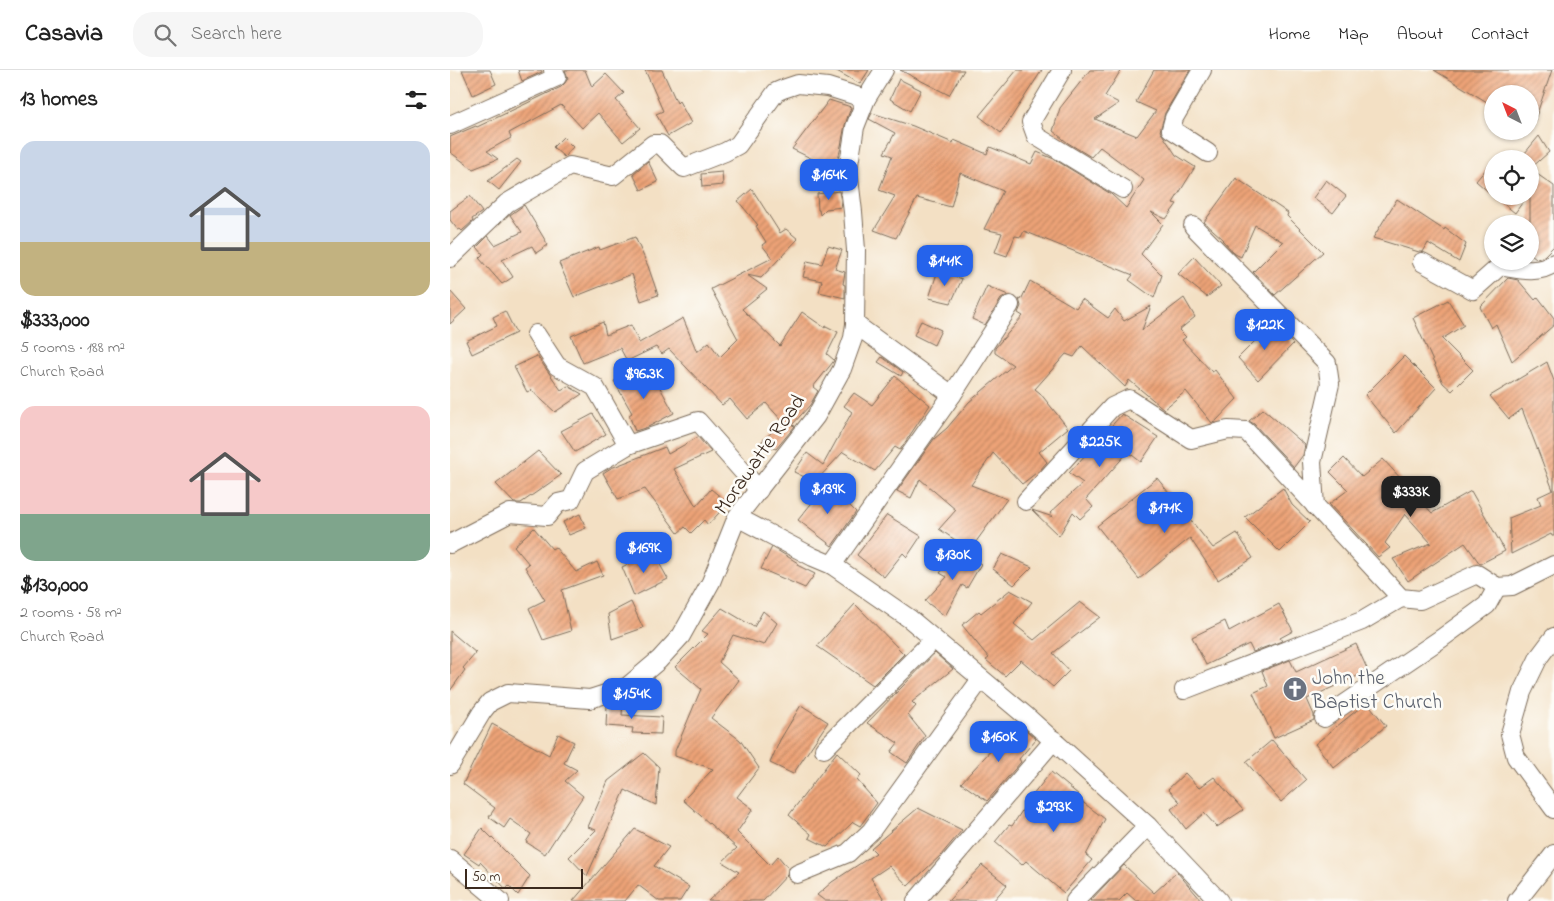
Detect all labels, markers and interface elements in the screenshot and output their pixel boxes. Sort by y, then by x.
search box [133,12,483,57]
text: Casavia [25,17,103,52]
icon: search [151,21,179,49]
text: Search here [191,21,282,48]
text: Home [1269,22,1310,48]
text: Map [1338,22,1369,48]
text: About [1397,22,1443,48]
text: Contact [1471,22,1529,48]
text: 13 homes [20,85,98,115]
north arrow [1484,85,1539,140]
map controls [1484,85,1539,270]
icon: filters [402,86,430,114]
button: locate [1484,150,1539,205]
pin: $164K [794,158,864,201]
text: $164K [811,163,847,187]
icon: home [180,174,270,264]
button: layers [1484,215,1539,270]
pin: $141K [910,244,980,287]
text: $141K [928,249,962,273]
text: $333,000 [20,306,90,336]
pin: $122K [1230,308,1300,351]
text: $122K [1246,313,1284,337]
text: 5 rooms · 188 m² [20,336,125,360]
pin: $96.3K [603,358,685,400]
text: Church Road [20,360,104,384]
text: $96.3K [624,362,664,386]
street label: Morawatte Road [708,389,813,522]
pin: $225K [1065,426,1135,468]
text: $225K [1079,430,1121,454]
icon: home [180,439,270,529]
pin: $139K [793,472,863,515]
pin: $333K [1376,476,1446,518]
text: $139K [811,477,845,501]
text: $333K [1392,480,1430,504]
pin: $171K [1130,492,1200,534]
text: $171K [1148,496,1182,520]
pin: $169K [609,532,679,574]
text: $169K [627,536,661,560]
pin: $130K [918,538,988,581]
text: $130K [935,543,971,567]
text: $130,000 [20,571,88,601]
text: 2 rooms · 58 m² [20,601,122,625]
text: Church Road [20,625,104,649]
place label: John the Baptist Church [1311,664,1442,718]
church icon: John the Baptist Church [1282,676,1308,702]
pin: $154K [597,678,667,720]
text: $154K [613,682,651,706]
pin: $160K [964,720,1034,763]
text: $160K [981,725,1017,749]
pin: $293K [1019,790,1089,833]
text: $293K [1036,795,1072,819]
scale bar [465,866,582,889]
text: 50 m [472,867,500,888]

